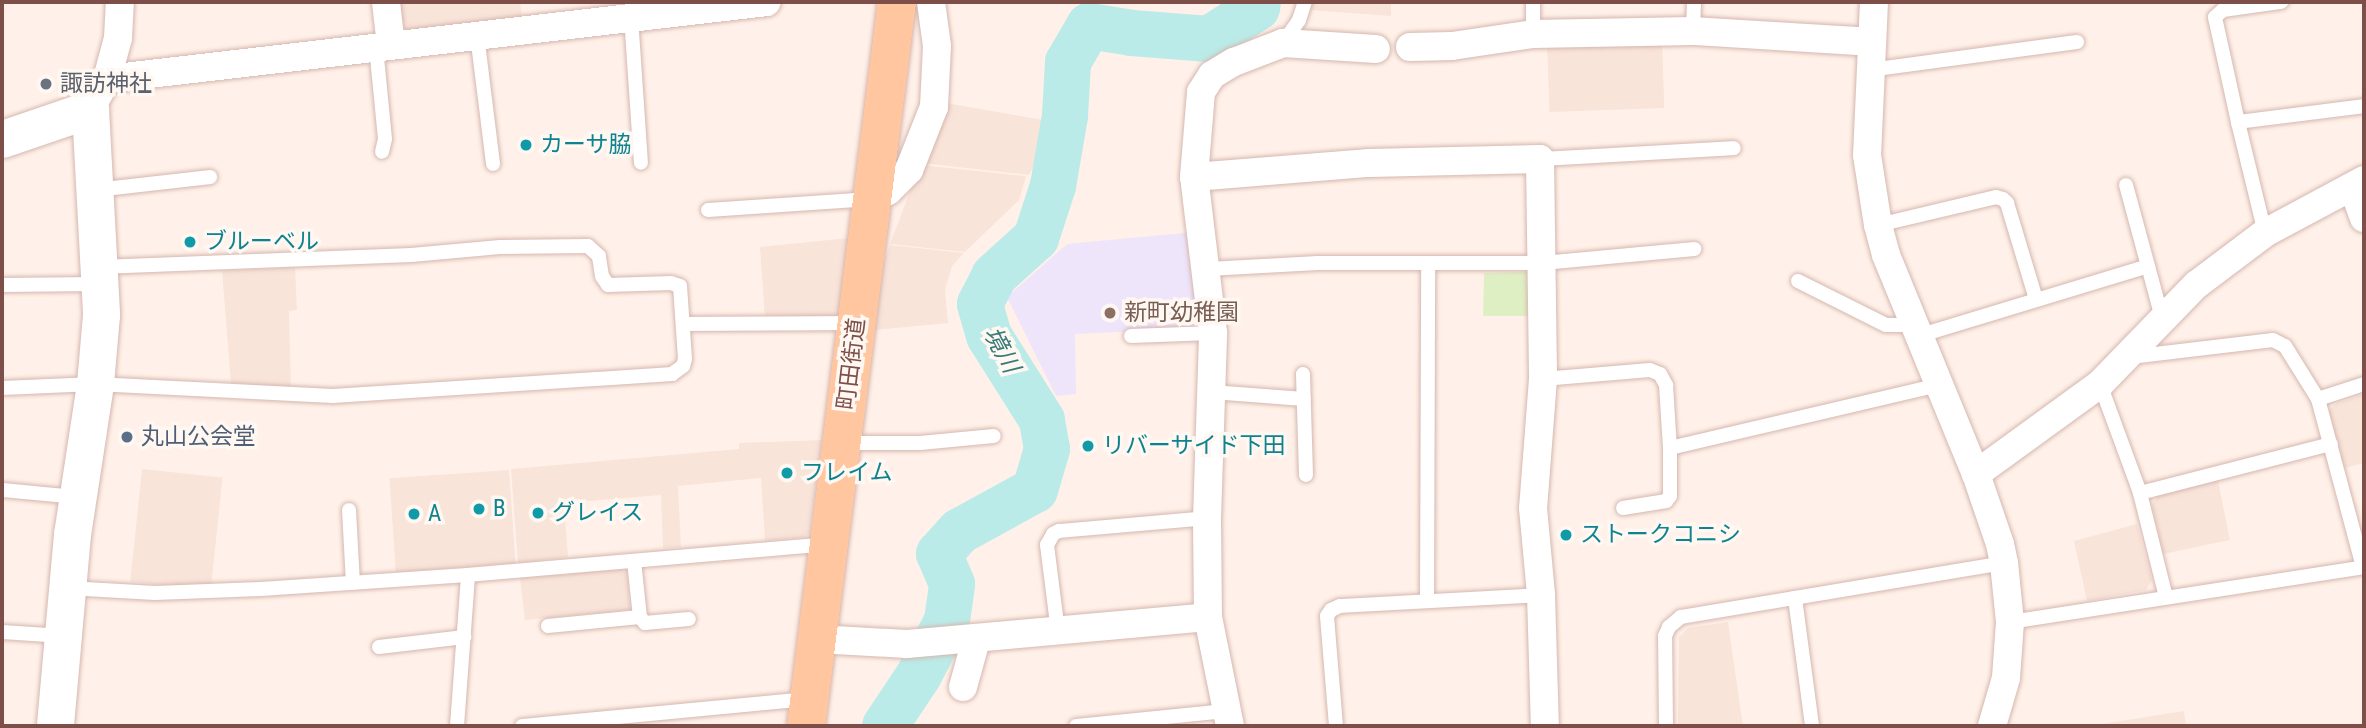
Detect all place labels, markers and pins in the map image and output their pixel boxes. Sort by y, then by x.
place label: 諏訪神社 [60,70,152,98]
marker: 諏訪神社 [38,76,54,92]
place label: カーサ脇 [540,131,632,159]
marker: カーサ脇 [518,137,534,153]
place label: ブルーベル [204,228,319,256]
marker: ブルーベル [182,234,198,250]
place label: 新町幼稚園 [1124,299,1239,327]
marker: 新町幼稚園 [1102,305,1118,321]
place label: 丸山公会堂 [141,423,256,451]
marker: 丸山公会堂 [119,429,135,445]
place label: リバーサイド下田 [1102,432,1286,460]
marker: リバーサイド下田 [1080,438,1096,454]
place label: フレイム [801,459,893,487]
marker: フレイム [779,465,795,481]
place label: B [493,495,506,523]
place label: グレイス [552,499,644,527]
place label: A [428,500,441,528]
marker: B [471,501,487,517]
marker: グレイス [530,505,546,521]
marker: A [406,506,422,522]
place label: ストークコニシ [1580,521,1741,549]
marker: ストークコニシ [1558,527,1574,543]

